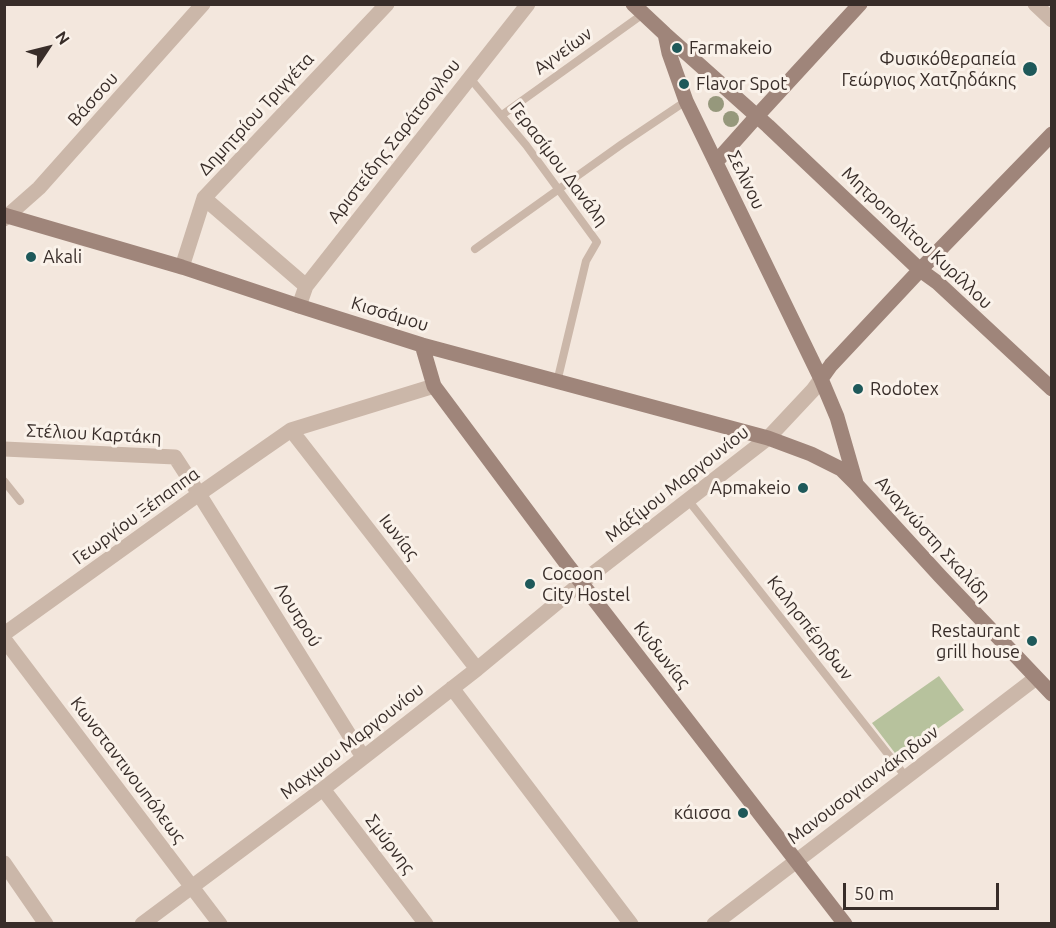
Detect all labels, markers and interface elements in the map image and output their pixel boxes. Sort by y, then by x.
north arrow [18,18,78,78]
street label: Αγνείων [530,23,596,79]
text: N [52,28,74,48]
place label: Farmakeio [689,37,772,59]
marker: Farmakeio [670,41,684,55]
street label: Δημητρίου Τριγγέτα [194,48,318,180]
place label: Φυσικόθεραπεία Γεώργιος Χατζηδάκης [842,48,1016,90]
street label: Αριστείδης Σαράτσογλου [323,55,465,227]
marker: Φυσικόθεραπεία Γεώργιος Χατζηδάκης [1021,60,1039,78]
street label: Βάσσου [63,68,123,130]
place label: Flavor Spot [696,73,787,95]
marker: Flavor Spot [677,77,691,91]
street label: Γερασίμου Δανάλη [505,98,613,230]
street label: Σελίνου [723,147,769,213]
street label: Μητροπολίτου Κυρίλλου [837,163,997,313]
place label: Akali [43,246,82,268]
marker: Akali [24,250,38,264]
street label: Κισσάμου [349,292,431,336]
place label: Rodotex [870,378,939,400]
marker: Rodotex [851,382,865,396]
street label: Στέλιου Καρτάκη [26,420,162,448]
street label: Μάξίμου Mαργουνίου [601,421,753,547]
street label: Γεωργίου Ξέπαππα [68,463,204,569]
street label: Αναγνώστη Σκαλίδη [871,472,995,606]
place label: Apmakeio [710,477,791,499]
marker: Apmakeio [796,481,810,495]
street label: Ιωνίας [374,510,424,564]
place label: Cocoon City Hostel [542,563,630,606]
street label: Καλησπέρηδων [763,572,857,684]
marker: Cocoon City Hostel [523,577,537,591]
street label: Λουτρού [270,579,326,651]
street label: Κυδωνίας [629,617,695,693]
place label: Restaurant grill house [931,620,1020,662]
marker: Restaurant grill house [1025,634,1039,648]
street label: Μαχιμου Mαργουνίου [276,678,428,804]
street label: Κωνσταντινουπόλεως [66,693,190,847]
street label: Μανουσογιαννάκηδων [783,721,943,849]
place label: κάισσα [674,802,731,824]
marker: κάισσα [736,806,750,820]
street label: Σμύρνης [361,810,419,878]
scale bar [846,871,1002,909]
text: 50 m [854,883,894,903]

